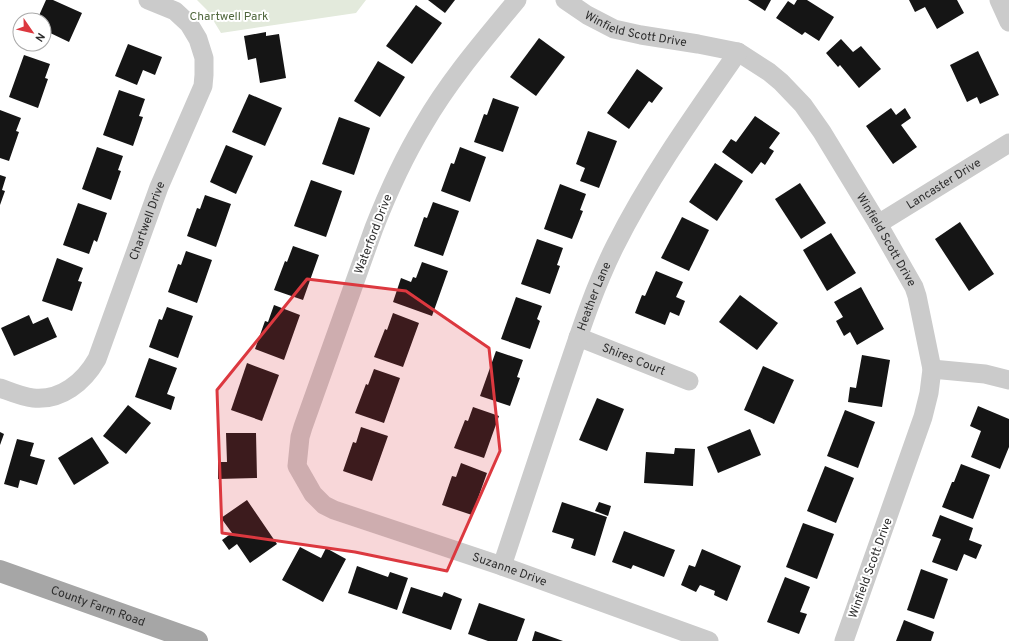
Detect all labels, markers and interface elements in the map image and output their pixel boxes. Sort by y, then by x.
street label: Winfield Scott Drive [581,8,688,51]
park label: Chartwell Park [189,9,269,25]
north arrow [12,12,52,52]
text: N [31,30,47,44]
street label: Lancaster Drive [904,155,984,213]
street label: Chartwell Drive [126,179,170,263]
street label: Winfield Scott Drive [852,190,919,290]
street label: Waterford Drive [351,192,397,277]
street label: Heather Lane [574,259,615,333]
street label: Shires Court [599,340,667,380]
street label: Winfield Scott Drive [845,516,897,621]
street label: Suzanne Drive [470,550,549,591]
street label: County Farm Road [48,583,147,631]

